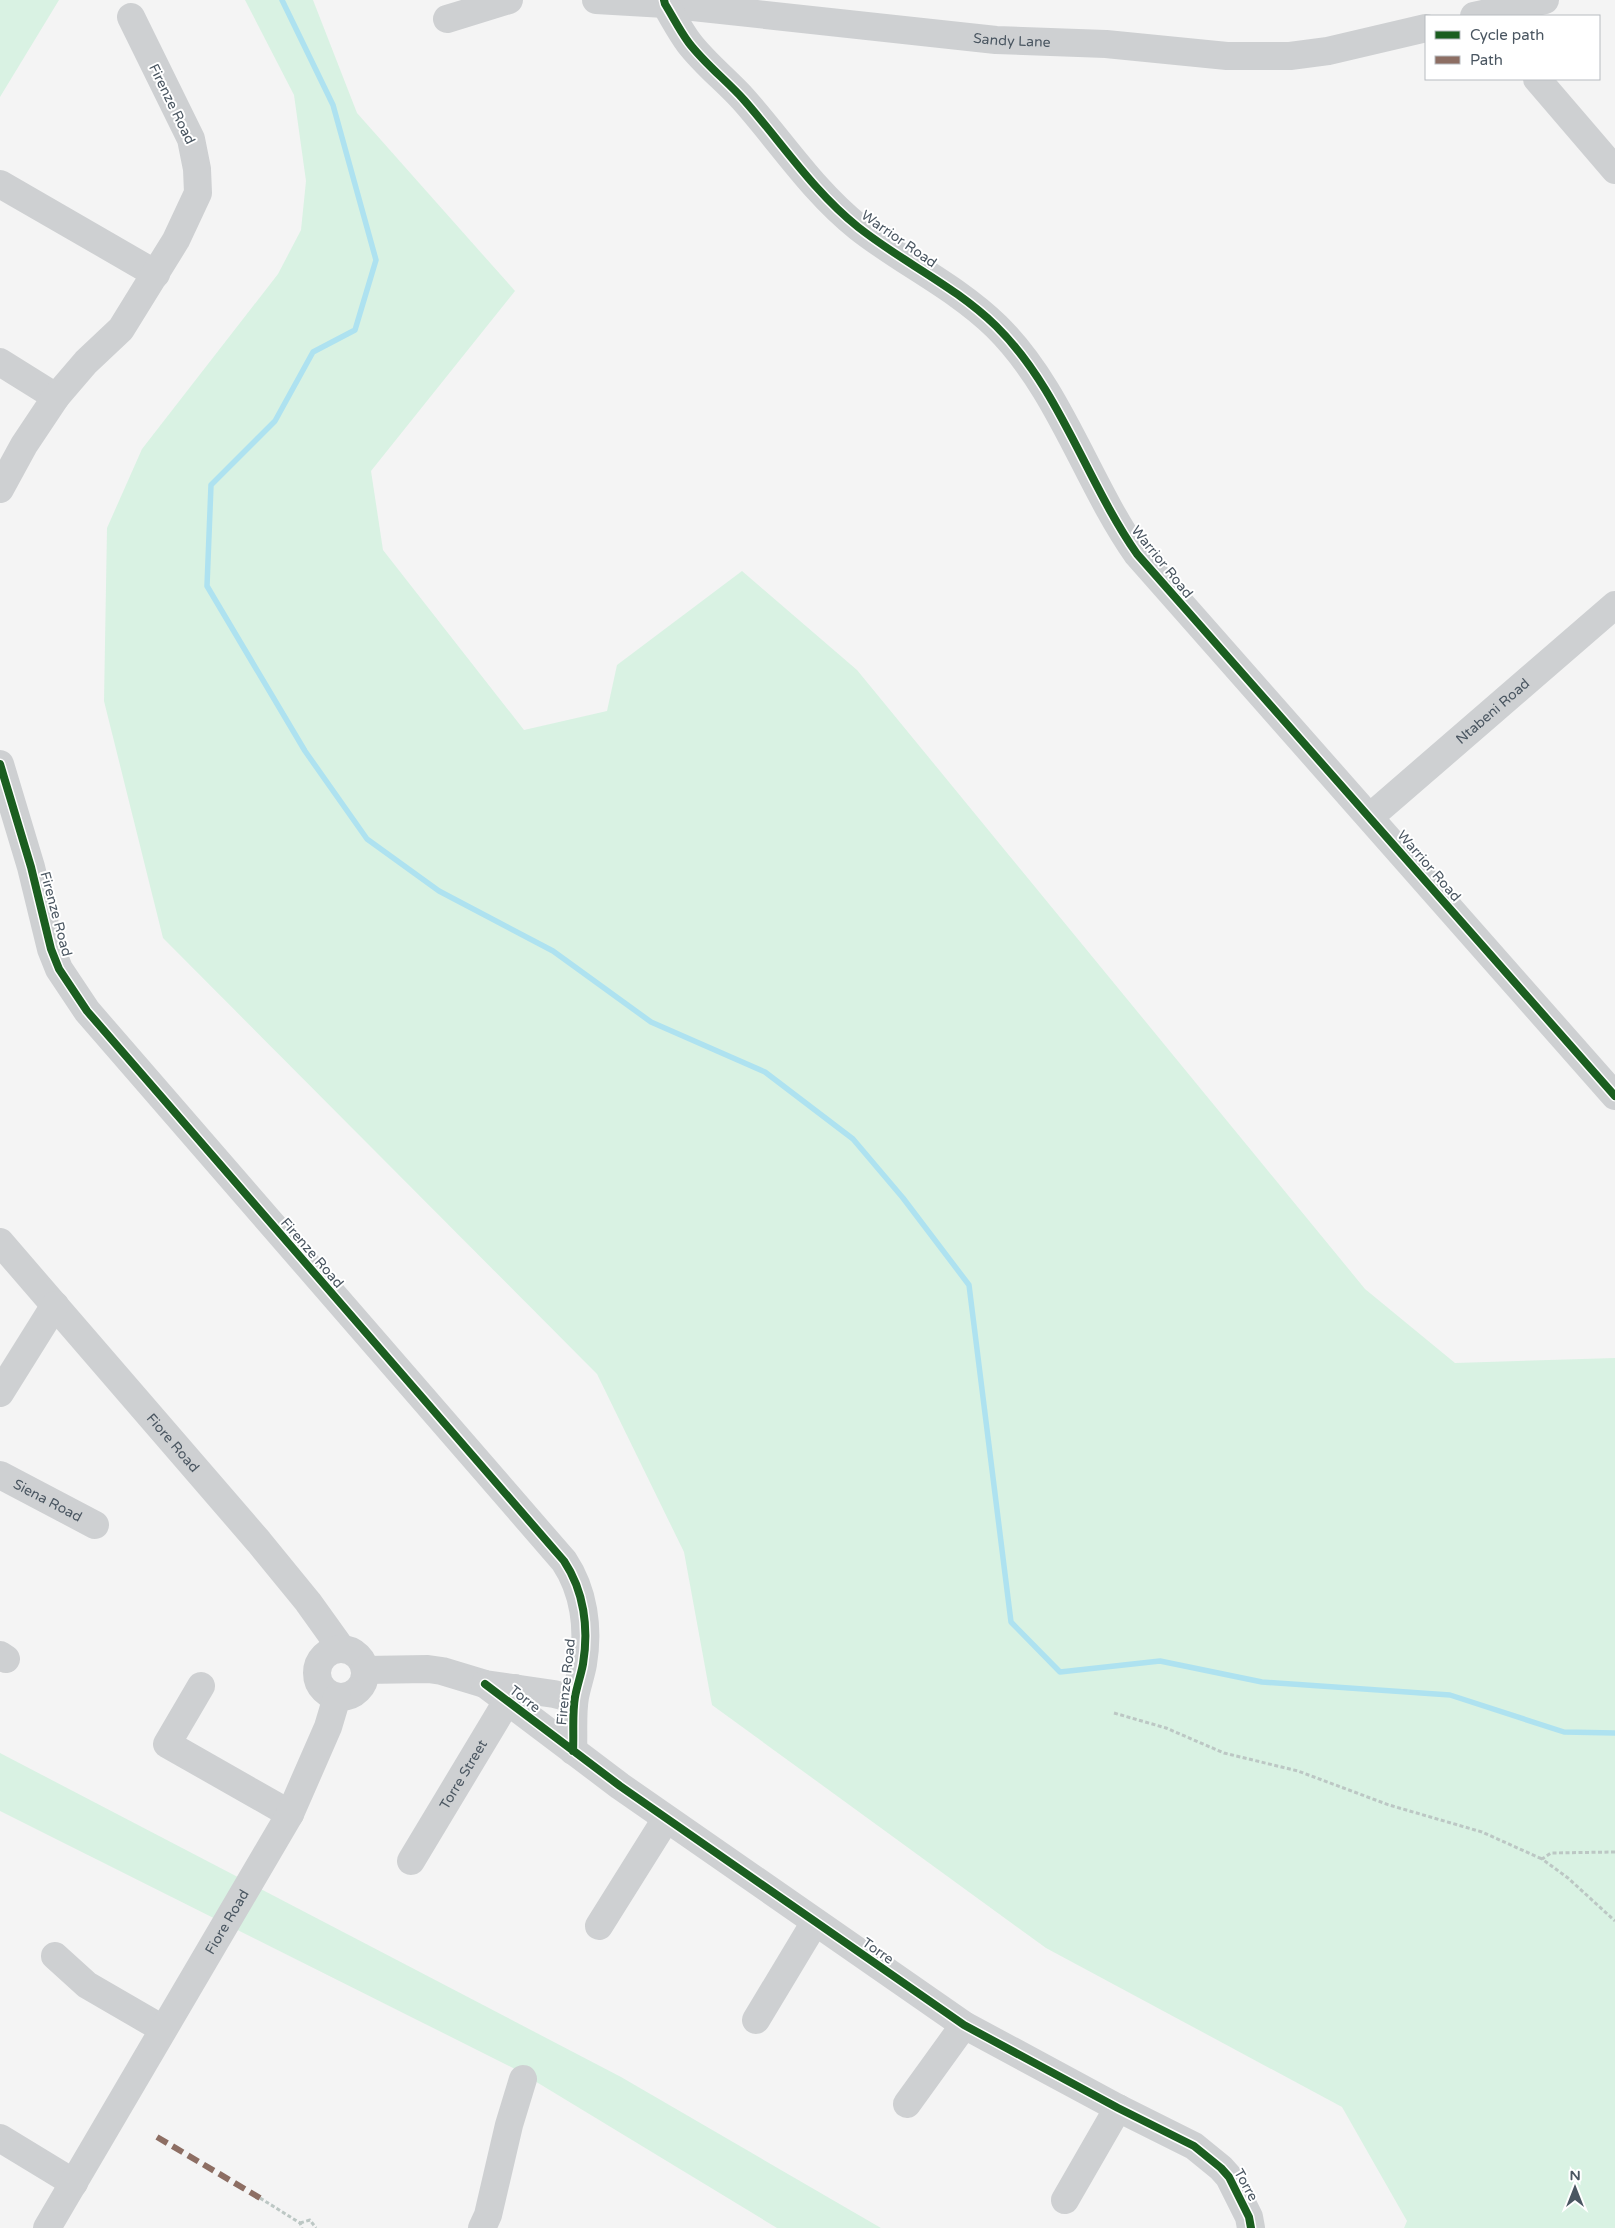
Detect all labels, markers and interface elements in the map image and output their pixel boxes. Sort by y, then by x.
legend [1425,15,1600,80]
text: Cycle path [1470,26,1544,44]
street label: Sandy Lane [972,29,1051,50]
text: Path [1470,51,1503,69]
street label: Firenze Road [145,61,199,147]
street label: Warrior Road [858,207,940,271]
street label: Warrior Road [1128,522,1196,602]
street label: Ntabeni Road [1452,674,1533,748]
street label: Warrior Road [1394,827,1464,905]
street label: Firenze Road [37,870,75,958]
street label: Firenze Road [277,1215,347,1291]
street label: Fiore Road [143,1410,203,1476]
street label: Siena Road [11,1475,85,1525]
street label: Firenze Road [553,1638,579,1726]
street label: Torre [506,1682,544,1716]
street label: Torre Street [436,1736,491,1812]
street label: Fiore Road [201,1886,252,1957]
street label: Torre [859,1934,897,1968]
north arrow [1550,2163,1600,2213]
street label: Torre [1230,2166,1262,2204]
text: N [1569,2167,1581,2184]

